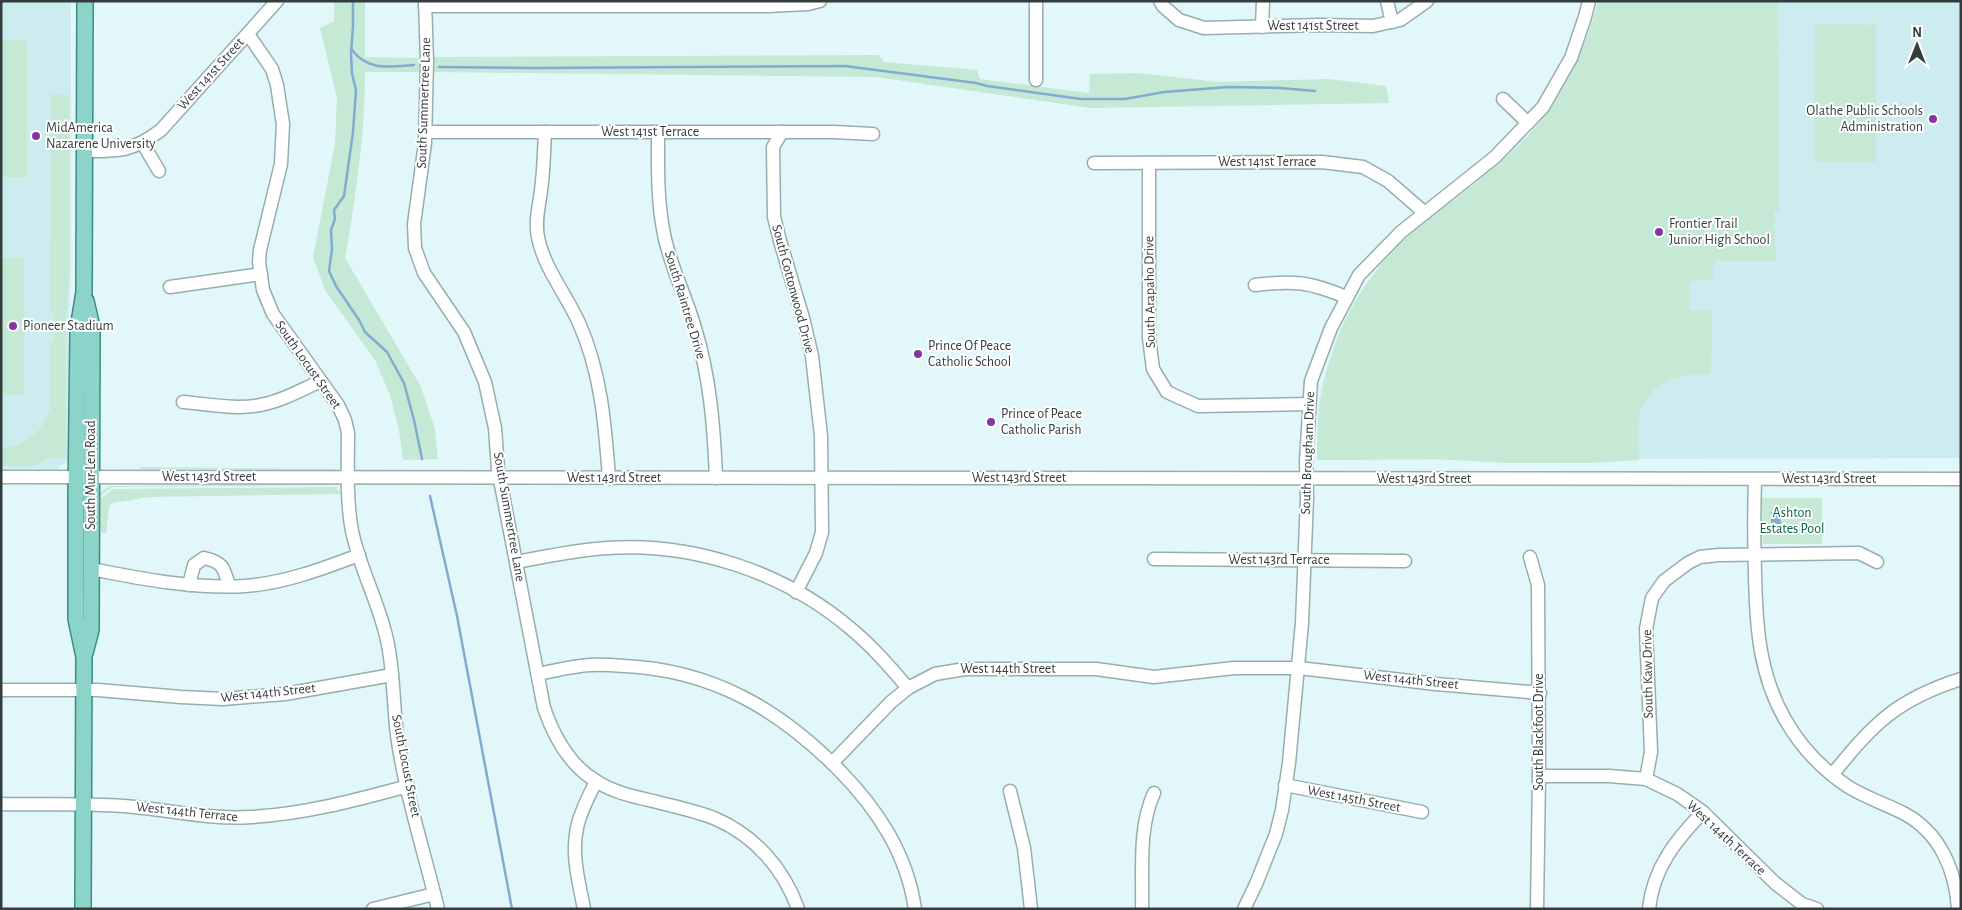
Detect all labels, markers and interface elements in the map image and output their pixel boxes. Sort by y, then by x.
street label: West 141st Street [1267,19,1359,33]
north arrow [1892,20,1942,70]
text: N [1912,26,1922,40]
street label: West 141st Street [175,35,247,113]
street label: South Summertree Lane [415,37,433,169]
place label: Olathe Public Schools Administration [1806,104,1923,134]
marker: Olathe Public Schools Administration [1927,113,1939,125]
place label: MidAmerica Nazarene University [46,121,156,151]
street label: West 141st Terrace [601,125,699,139]
marker: MidAmerica Nazarene University [30,130,42,142]
street label: West 141st Terrace [1218,155,1316,169]
place label: Frontier Trail Junior High School [1669,217,1770,247]
street label: South Cottonwood Drive [769,223,817,355]
marker: Frontier Trail Junior High School [1653,226,1665,238]
street label: South Arapaho Drive [1142,236,1158,348]
street label: South Raintree Drive [662,249,708,361]
street label: South Locust Street [272,318,344,412]
place label: Pioneer Stadium [23,319,114,333]
marker: Pioneer Stadium [7,320,19,332]
place label: Prince Of Peace Catholic School [928,339,1011,369]
marker: Prince Of Peace Catholic School [912,348,924,360]
street label: South Brougham Drive [1299,391,1317,515]
place label: Prince of Peace Catholic Parish [1001,407,1082,437]
marker: Prince of Peace Catholic Parish [985,416,997,428]
street label: South Mur-Len Road [84,420,98,530]
street label: South Summertree Lane [491,451,527,583]
street label: West 143rd Street [162,470,257,484]
street label: West 143rd Street [567,471,662,485]
street label: West 143rd Street [972,471,1067,485]
street label: West 143rd Street [1377,472,1472,486]
street label: West 143rd Street [1782,472,1877,486]
park label: Ashton Estates Pool [1760,506,1824,536]
street label: West 143rd Terrace [1228,553,1330,567]
street label: South Kaw Drive [1640,629,1656,719]
street label: West 144th Street [960,662,1056,676]
street label: West 144th Street [1363,668,1460,692]
street label: South Blackfoot Drive [1532,673,1546,791]
street label: West 144th Street [220,681,317,705]
street label: South Locust Street [389,713,423,819]
street label: West 145th Street [1306,783,1402,815]
street label: West 144th Terrace [1684,798,1768,878]
street label: West 144th Terrace [135,800,239,824]

